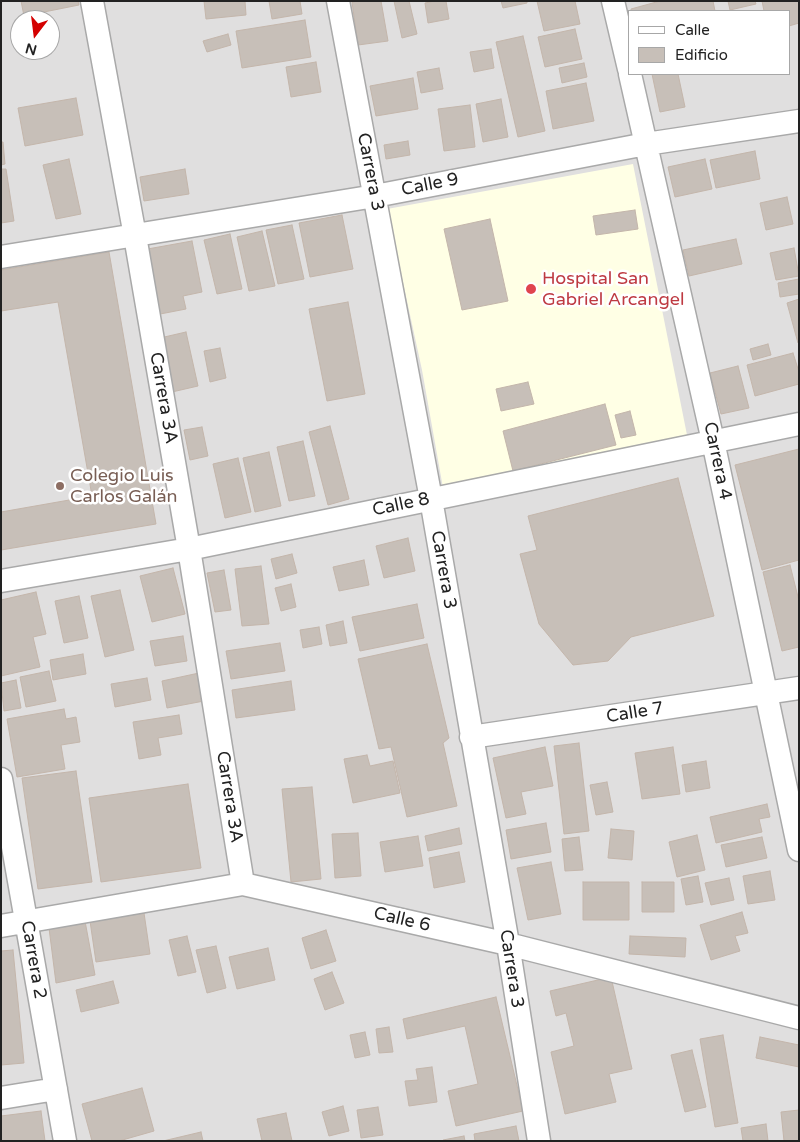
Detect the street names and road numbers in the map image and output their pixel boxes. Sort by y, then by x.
street label: Carrera 3 [352,131,388,213]
street label: Calle 9 [400,169,460,201]
street label: Carrera 3A [144,350,182,446]
street label: Carrera 4 [698,420,736,502]
street label: Calle 8 [371,488,431,522]
street label: Carrera 3 [425,529,461,611]
street label: Calle 7 [605,698,665,728]
street label: Carrera 3A [211,750,247,844]
street label: Calle 6 [371,903,433,937]
street label: Carrera 2 [15,919,51,1001]
street label: Carrera 3 [494,928,528,1010]

